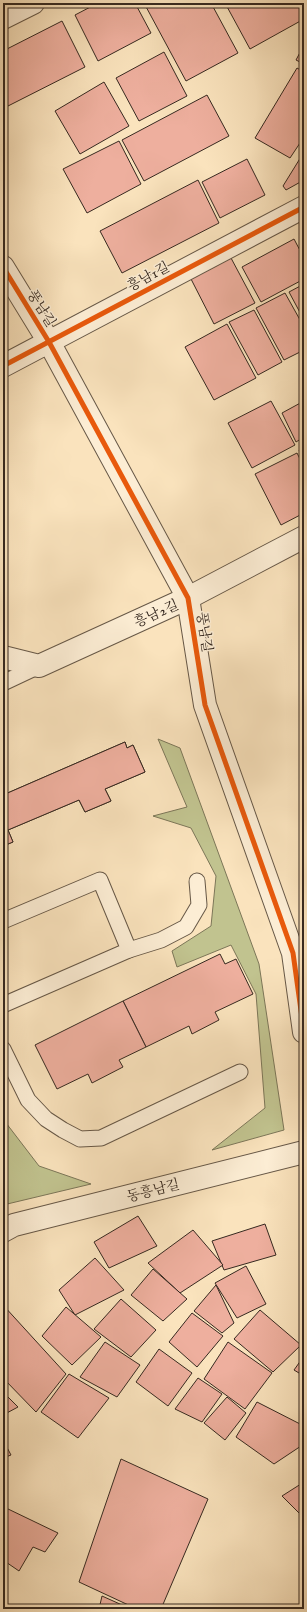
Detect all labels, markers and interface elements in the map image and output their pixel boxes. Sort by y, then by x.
street label: 흥남1길 [124,258,173,296]
street label: 풍남길 [23,287,60,331]
street label: 흥남2길 [131,596,182,632]
street label: 풍남길 [192,611,216,654]
street label: 동흥남길 [125,1176,182,1206]

